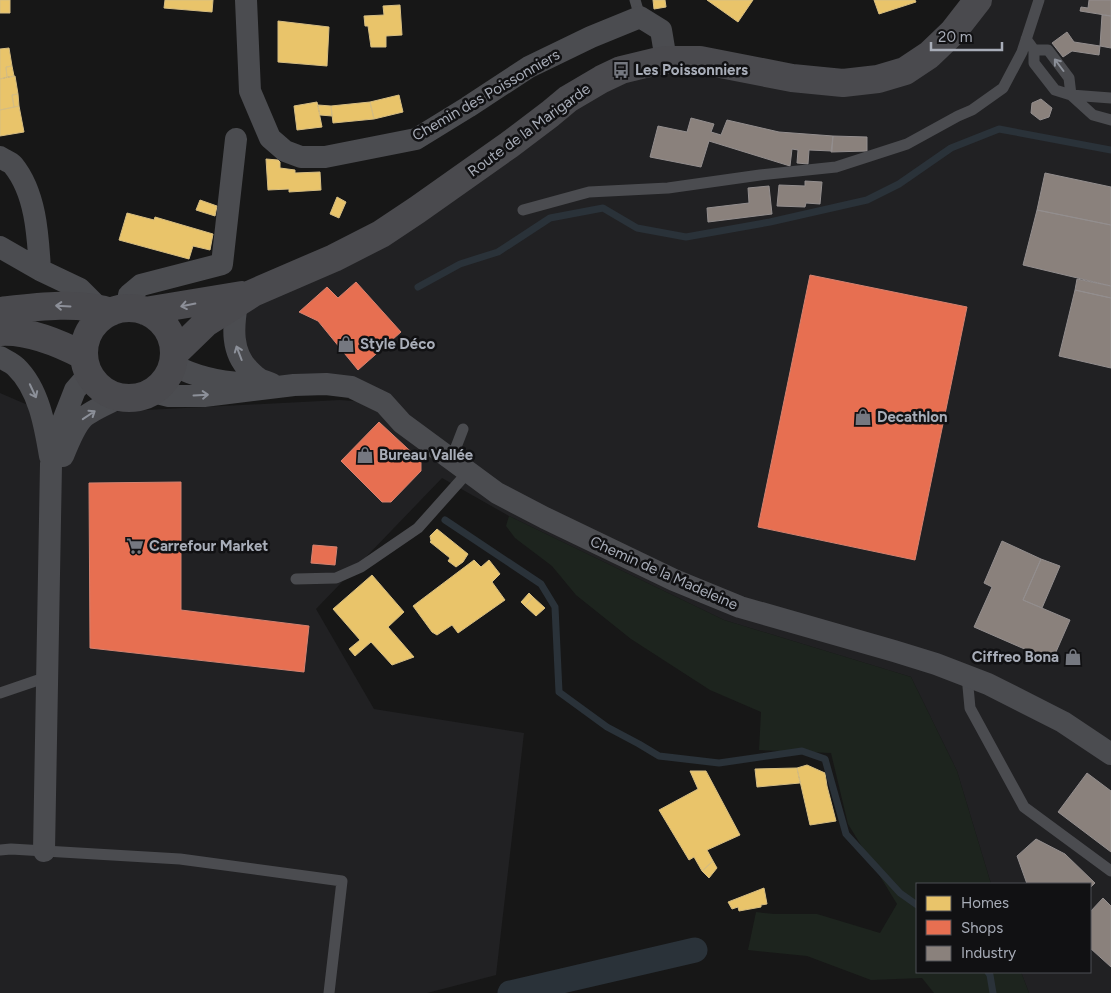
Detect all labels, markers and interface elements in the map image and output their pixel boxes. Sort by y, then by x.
scale bar [931,20,1002,52]
text: 20 m [938,28,972,46]
street label: Chemin des Poissonniers [409,45,563,145]
one-way arrow [1054,58,1064,72]
bus stop icon: Les Poissonniers [611,60,631,80]
place label: Les Poissonniers [635,61,748,79]
street label: Route de la Marigarde [464,80,594,180]
one-way arrow [180,300,196,310]
one-way arrow [55,302,71,311]
shop icon: Style Déco [336,334,356,354]
place label: Style Déco [360,335,435,353]
one-way arrow [234,346,243,361]
one-way arrow [29,383,38,398]
one-way arrow [193,391,209,400]
shop icon: Decathlon [853,407,873,427]
place label: Decathlon [877,408,948,426]
one-way arrow [82,410,96,420]
shop icon: Bureau Vallée [355,445,375,465]
place label: Bureau Vallée [379,446,474,464]
street label: Chemin de la Madeleine [587,532,741,614]
supermarket icon: Carrefour Market [125,536,145,556]
place label: Carrefour Market [149,537,268,555]
shop icon: Ciffreo Bona [1063,647,1083,667]
place label: Ciffreo Bona [972,648,1059,666]
legend [916,883,1091,973]
text: Homes [961,894,1009,912]
text: Shops [961,919,1003,937]
text: Industry [961,944,1016,962]

